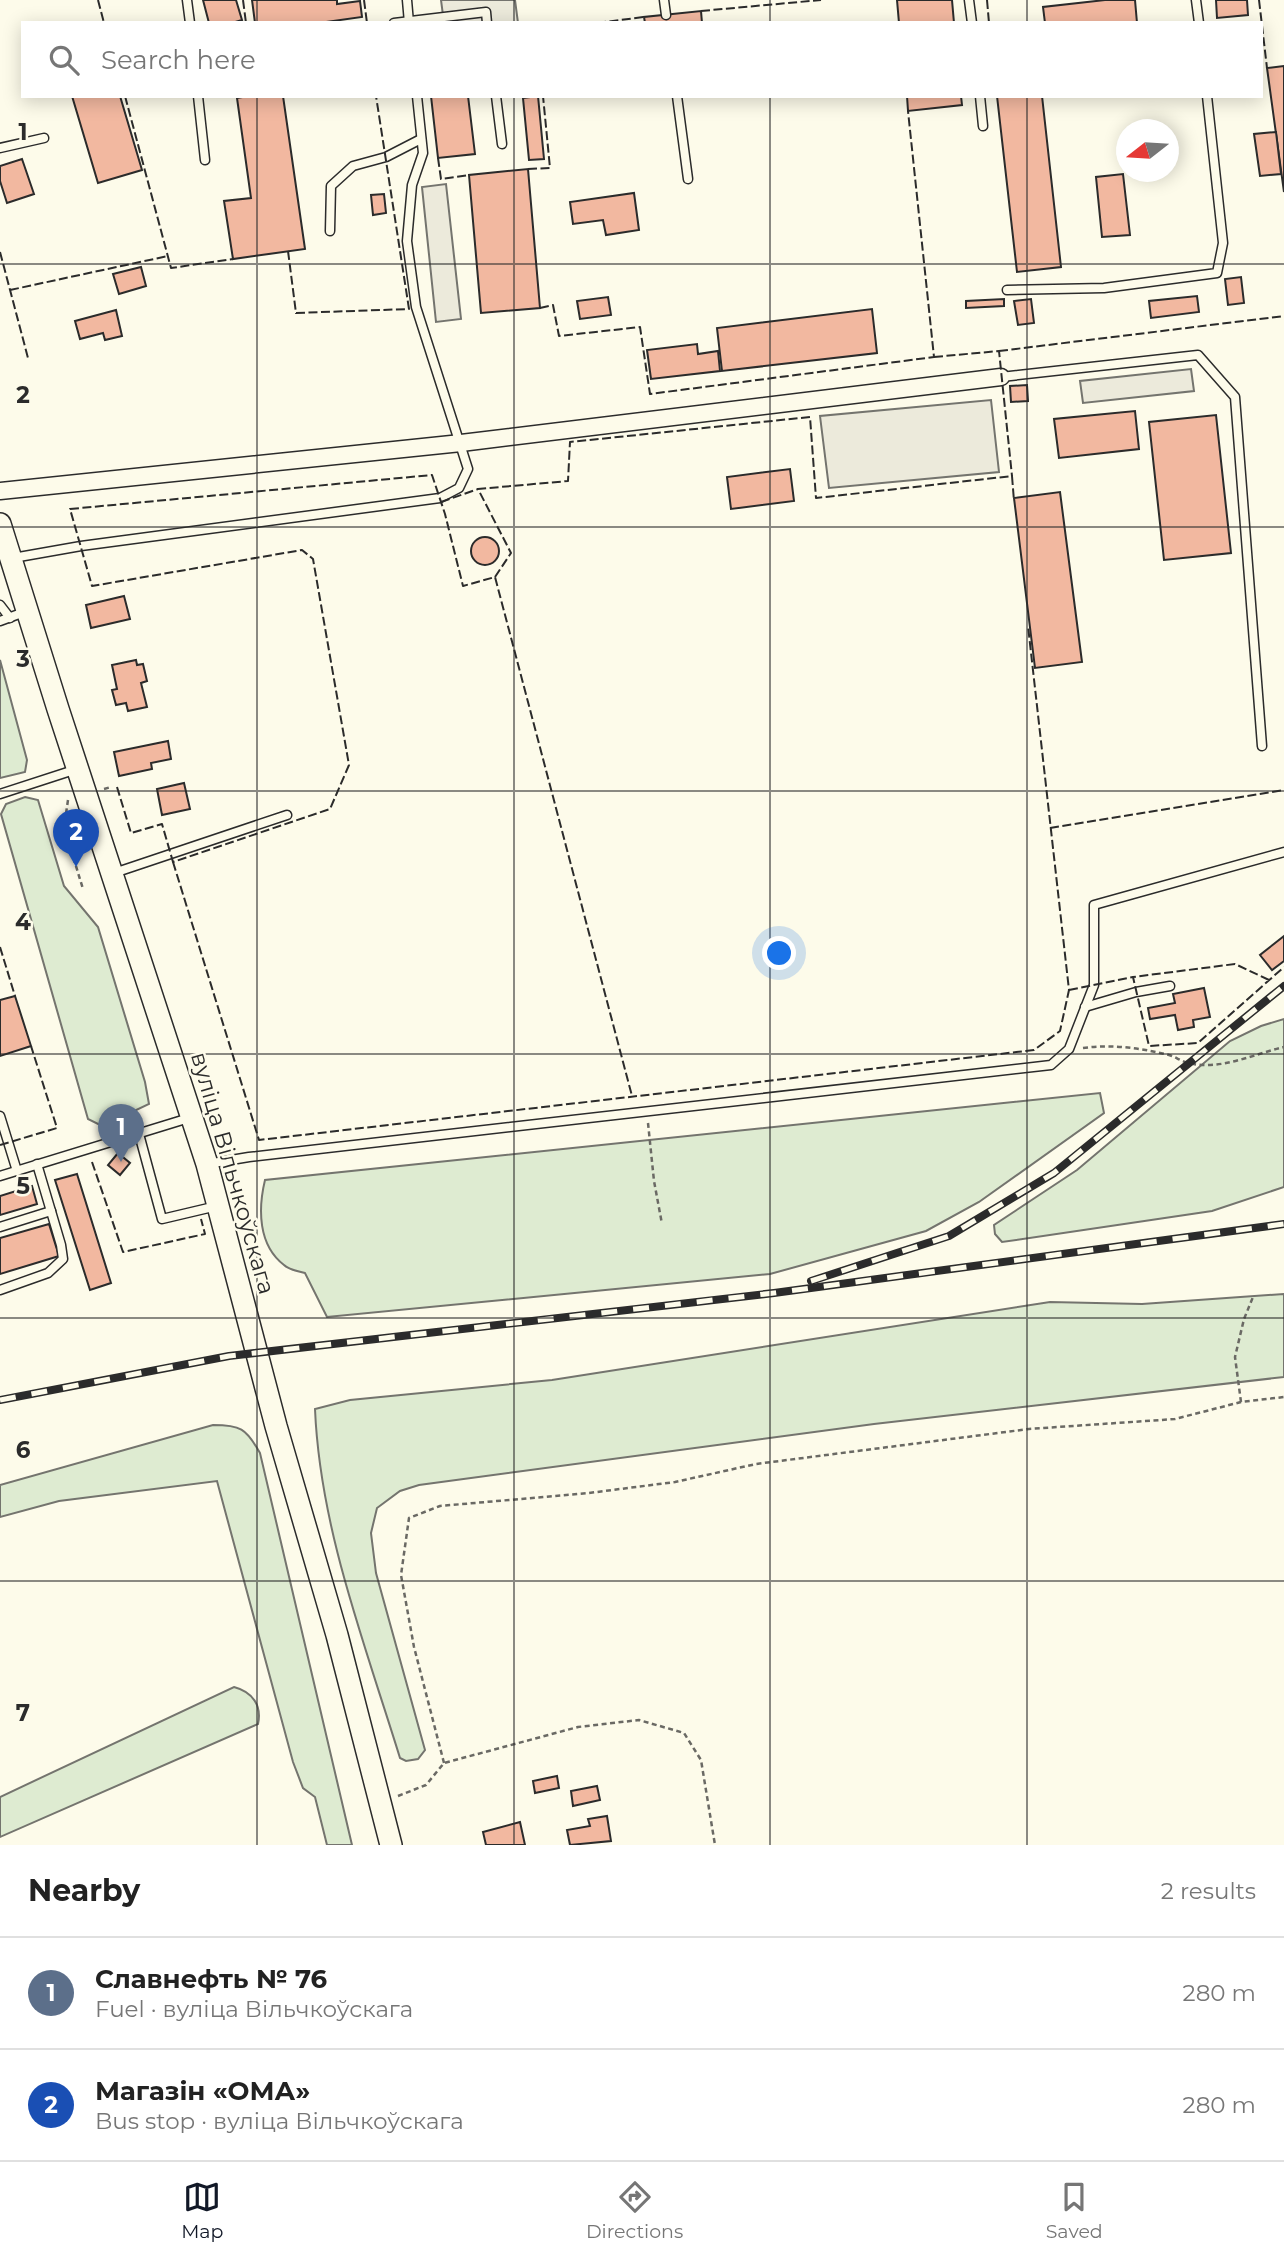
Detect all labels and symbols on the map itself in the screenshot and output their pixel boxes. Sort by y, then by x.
text: 1 [18,118,28,146]
north arrow [1116,119,1179,182]
text: 2 [16,381,30,409]
text: 3 [15,645,30,673]
pin: 2 [53,809,99,867]
text: 4 [15,908,31,936]
your location [762,936,796,970]
street label: вуліца Вільчкоўскага [185,1049,281,1297]
pin: 1 [98,1104,144,1162]
text: 5 [16,1172,30,1200]
text: 6 [16,1436,31,1464]
text: 7 [16,1699,30,1727]

